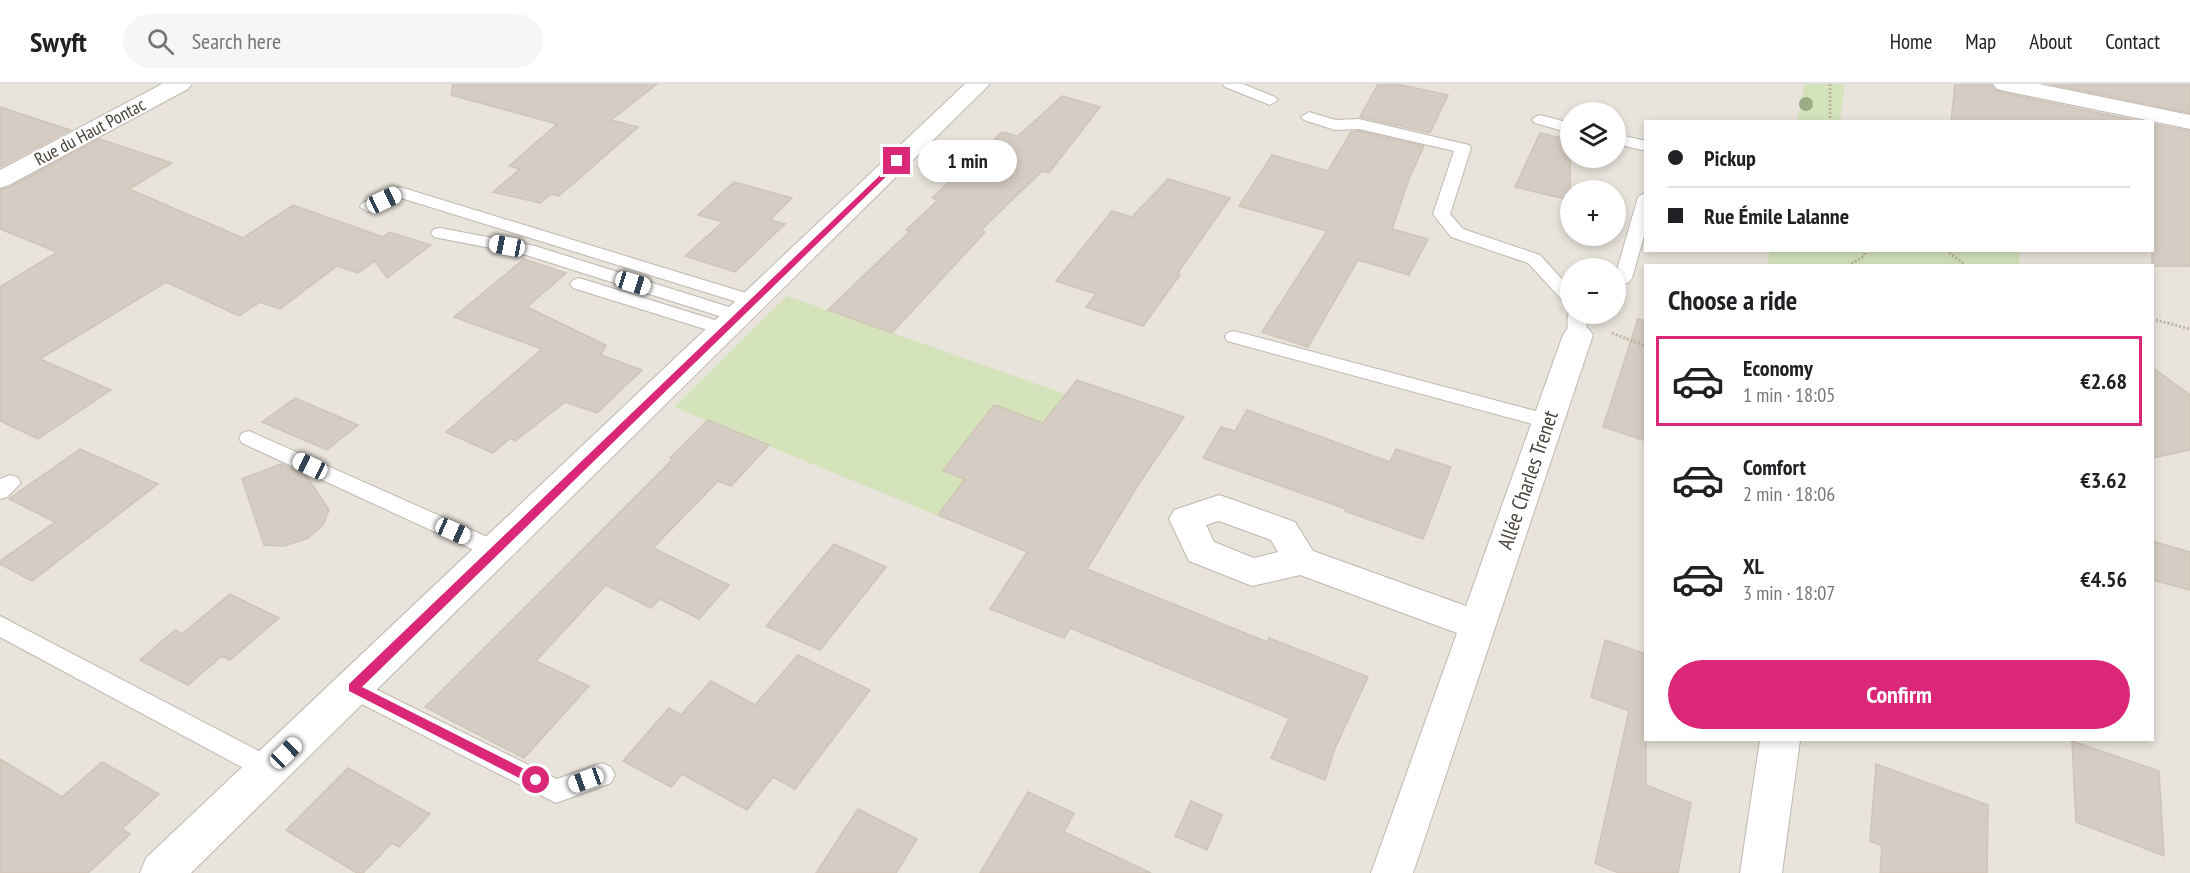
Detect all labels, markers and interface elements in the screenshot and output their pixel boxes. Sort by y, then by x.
search box [123,14,543,68]
text: Swyft [30,23,87,60]
icon: search [144,25,177,58]
text: Search here [192,27,281,55]
text: Home [1890,28,1932,55]
text: Map [1965,28,1996,55]
text: About [2029,28,2072,55]
text: Contact [2105,28,2160,55]
street label: Rue du Haut Pontac [30,92,150,170]
map controls [1560,102,1626,324]
button: layers [1560,102,1626,168]
callout: 1 min [918,140,1017,182]
text: Pickup [1704,144,1756,172]
route end [883,147,910,174]
text: 1 min [947,148,988,174]
button: + [1560,180,1626,246]
car [364,184,404,216]
text: Rue Émile Lalanne [1704,202,1849,230]
car [488,234,526,258]
button: − [1560,258,1626,324]
car [613,269,653,297]
text: Choose a ride [1668,283,1797,317]
icon: car [1671,354,1725,408]
text: Economy [1743,354,1813,382]
text: €2.68 [2080,367,2127,395]
text: 1 min · 18:05 [1743,382,1835,408]
street label: Allée Charles Trenet [1491,407,1564,553]
car [290,450,330,482]
icon: car [1671,453,1725,507]
text: Comfort [1743,453,1806,481]
text: €3.62 [2080,466,2127,494]
text: 2 min · 18:06 [1743,481,1835,507]
car [433,515,473,547]
icon: car [1671,552,1725,606]
text: XL [1743,552,1764,580]
text: €4.56 [2080,565,2127,593]
text: 3 min · 18:07 [1743,580,1835,606]
button: Confirm [1668,660,2130,729]
car [267,734,305,772]
car [566,765,606,795]
route start [522,766,549,793]

